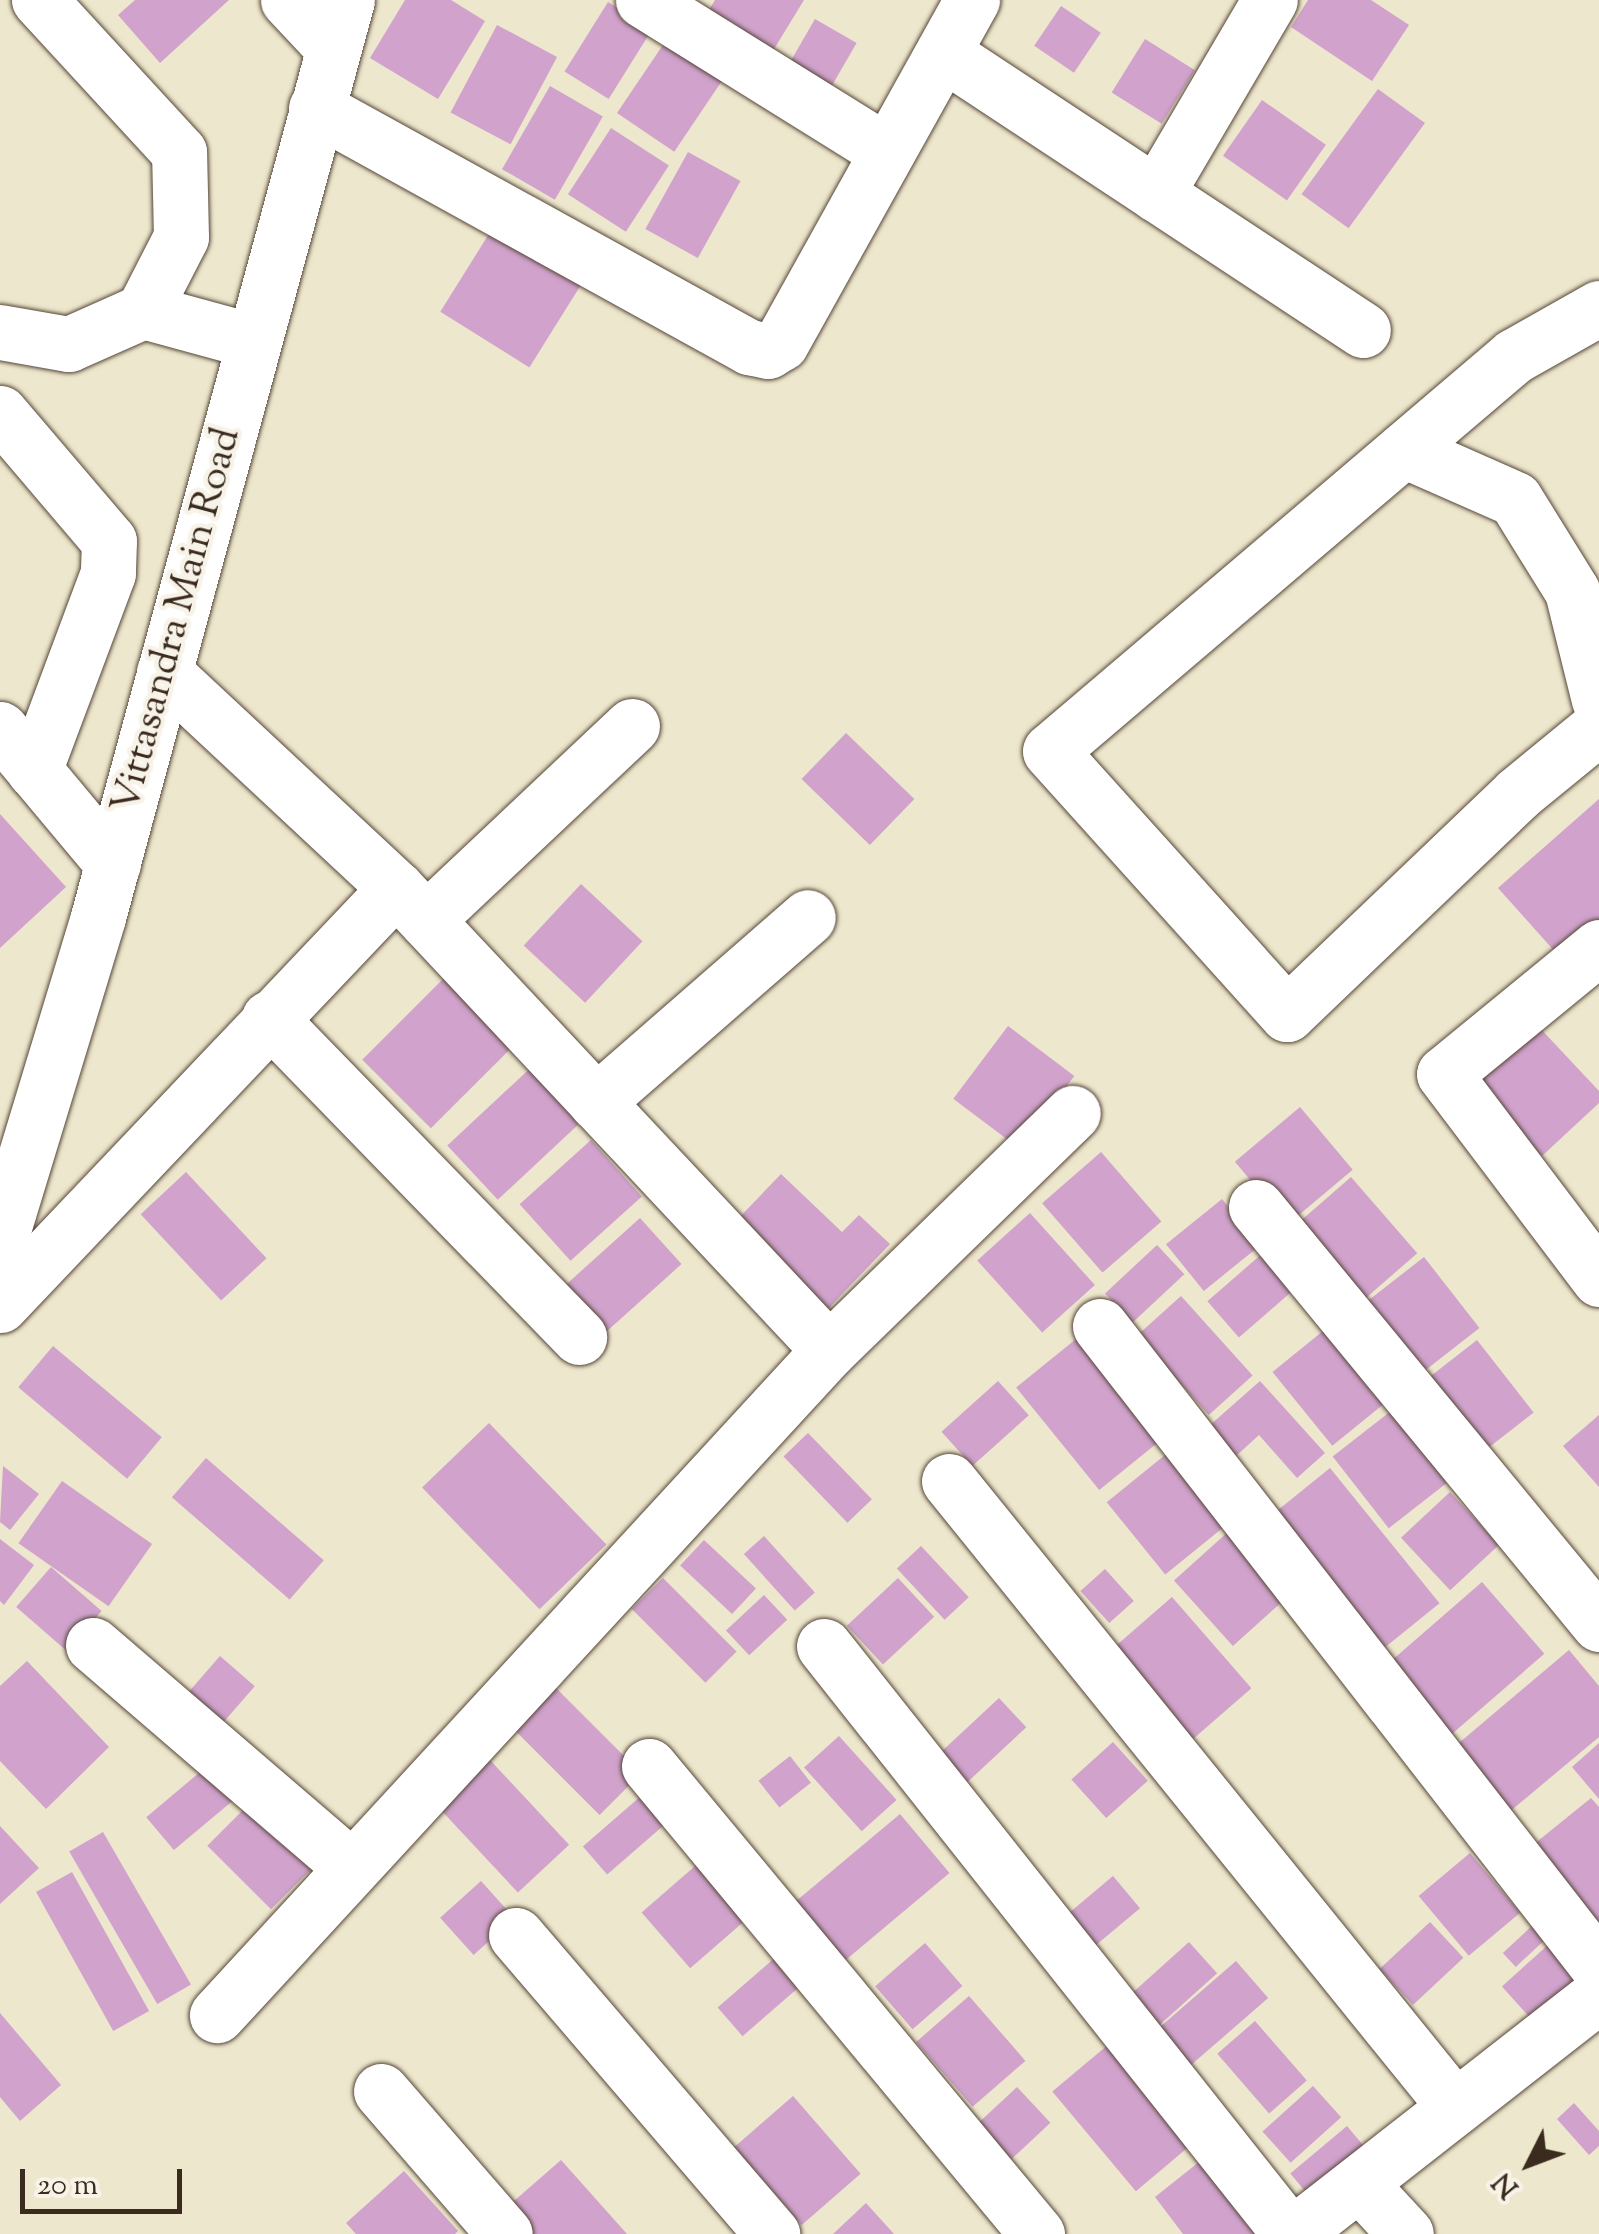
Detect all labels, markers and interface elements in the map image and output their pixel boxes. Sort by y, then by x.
street label: Vittasandra Main Road [103,423,253,819]
north arrow [1479,2114,1579,2214]
scale bar [25,2149,188,2211]
text: N [1484,2162,1529,2206]
text: 20 m [37,2165,98,2208]

